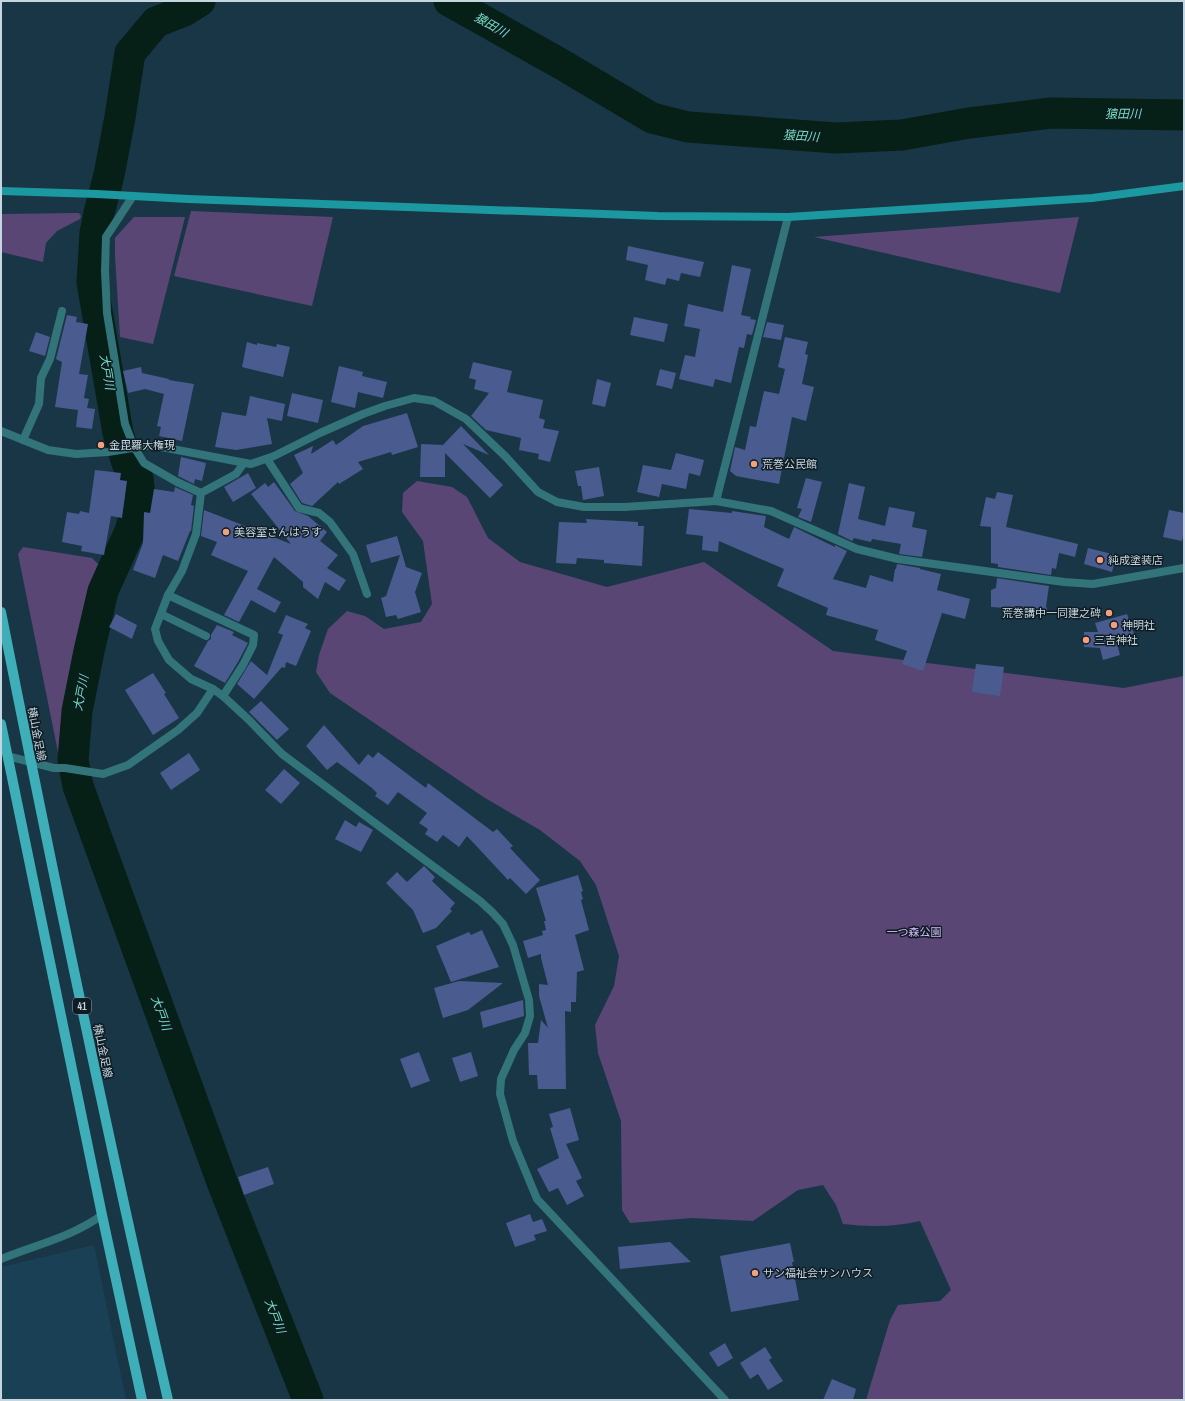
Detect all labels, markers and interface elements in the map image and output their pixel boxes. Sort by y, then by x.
water label: 猿田川 [471,9,512,42]
water label: 猿田川 [1105,106,1143,122]
water label: 猿田川 [782,127,822,145]
water label: 大戸川 [96,353,118,393]
place label: 金毘羅大権現 [109,438,175,452]
marker: 金毘羅大権現 [96,440,106,450]
place label: 荒巻公民館 [762,457,817,471]
marker: 荒巻公民館 [749,459,759,469]
place label: 美容室さんはうす [234,525,322,539]
marker: 美容室さんはうす [221,527,231,537]
place label: 純成塗装店 [1108,553,1163,567]
marker: 純成塗装店 [1095,555,1105,565]
place label: 荒巻講中一同建之碑 [1002,606,1101,620]
marker: 荒巻講中一同建之碑 [1104,608,1114,618]
place label: 神明社 [1122,618,1155,632]
marker: 神明社 [1109,620,1119,630]
place label: 三吉神社 [1094,633,1138,647]
marker: 三吉神社 [1081,635,1091,645]
water label: 大戸川 [70,672,93,712]
street label: 横山金足線 [25,706,49,762]
park label: 一つ森公園 [887,925,942,939]
water label: 大戸川 [147,993,175,1035]
road number: 41 [73,998,91,1014]
street label: 横山金足線 [90,1023,116,1079]
place label: サン福祉会サンハウス [763,1266,873,1280]
marker: サン福祉会サンハウス [750,1268,760,1278]
water label: 大戸川 [261,1296,290,1338]

